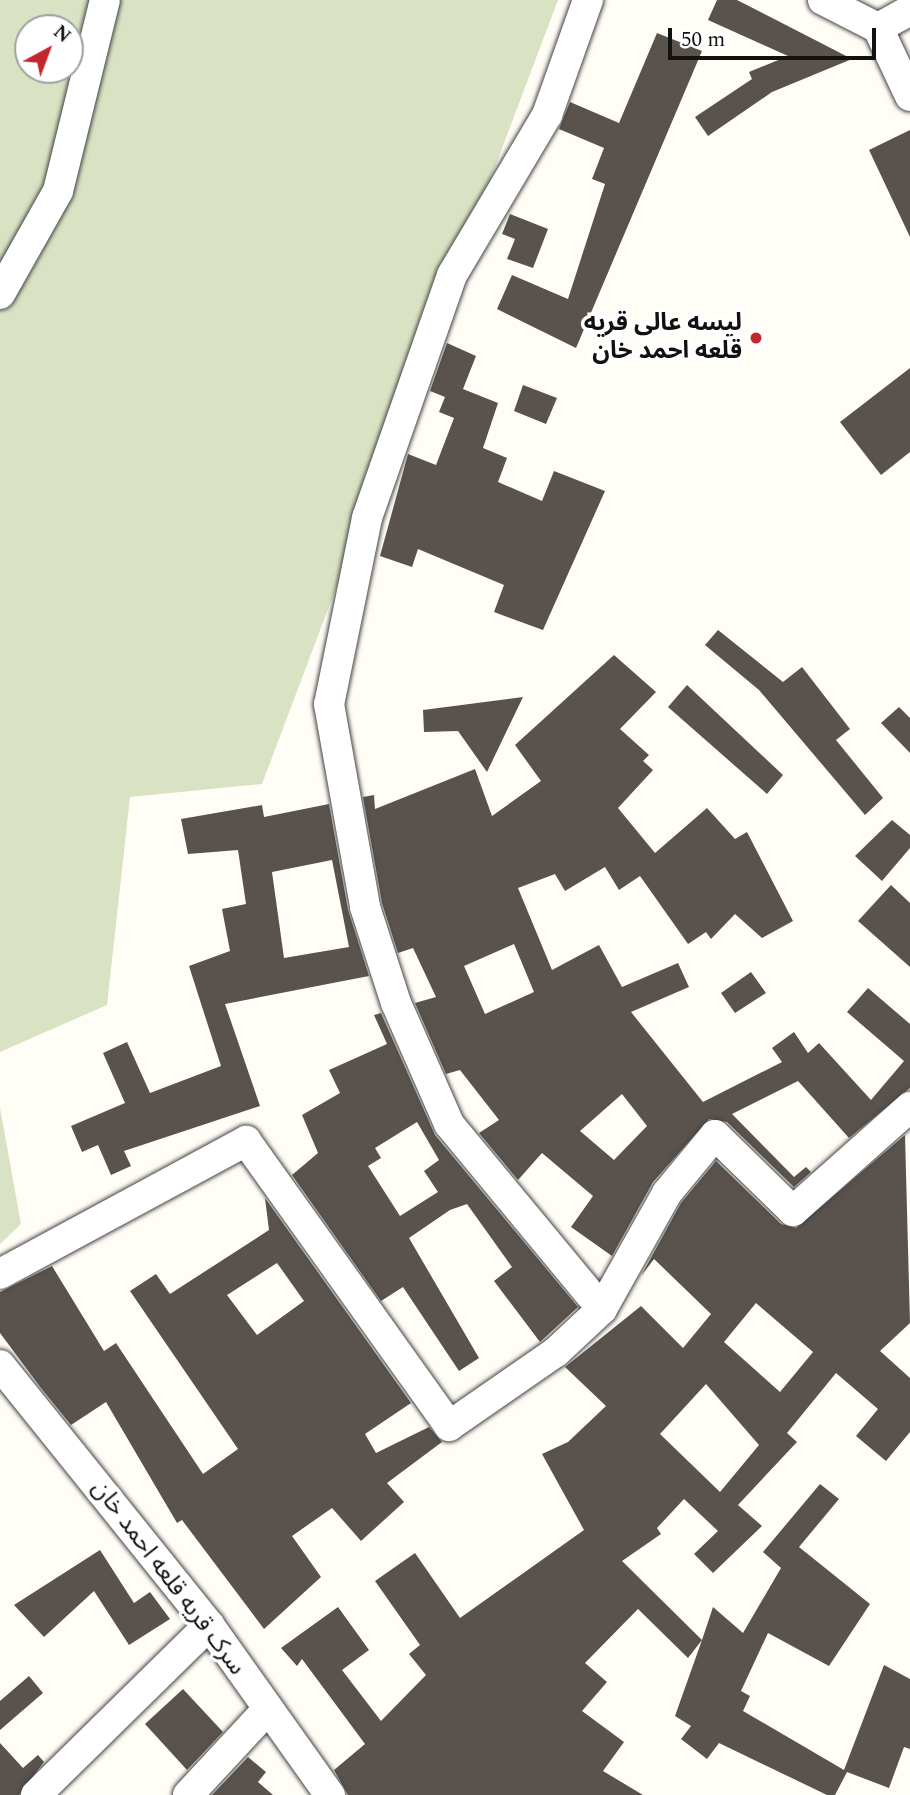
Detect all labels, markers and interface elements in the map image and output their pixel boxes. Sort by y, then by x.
north arrow [14,14,84,84]
scale bar [672,14,880,58]
text: N [46,18,77,50]
text: 50 m [681,24,725,56]
place label: لیسه عالی قریه قلعه احمد خان [584,310,742,366]
marker: لیسه عالی قریه قلعه احمد خان [748,330,764,346]
street label: سرک قریه قلعه احمد خان [85,1475,251,1681]

